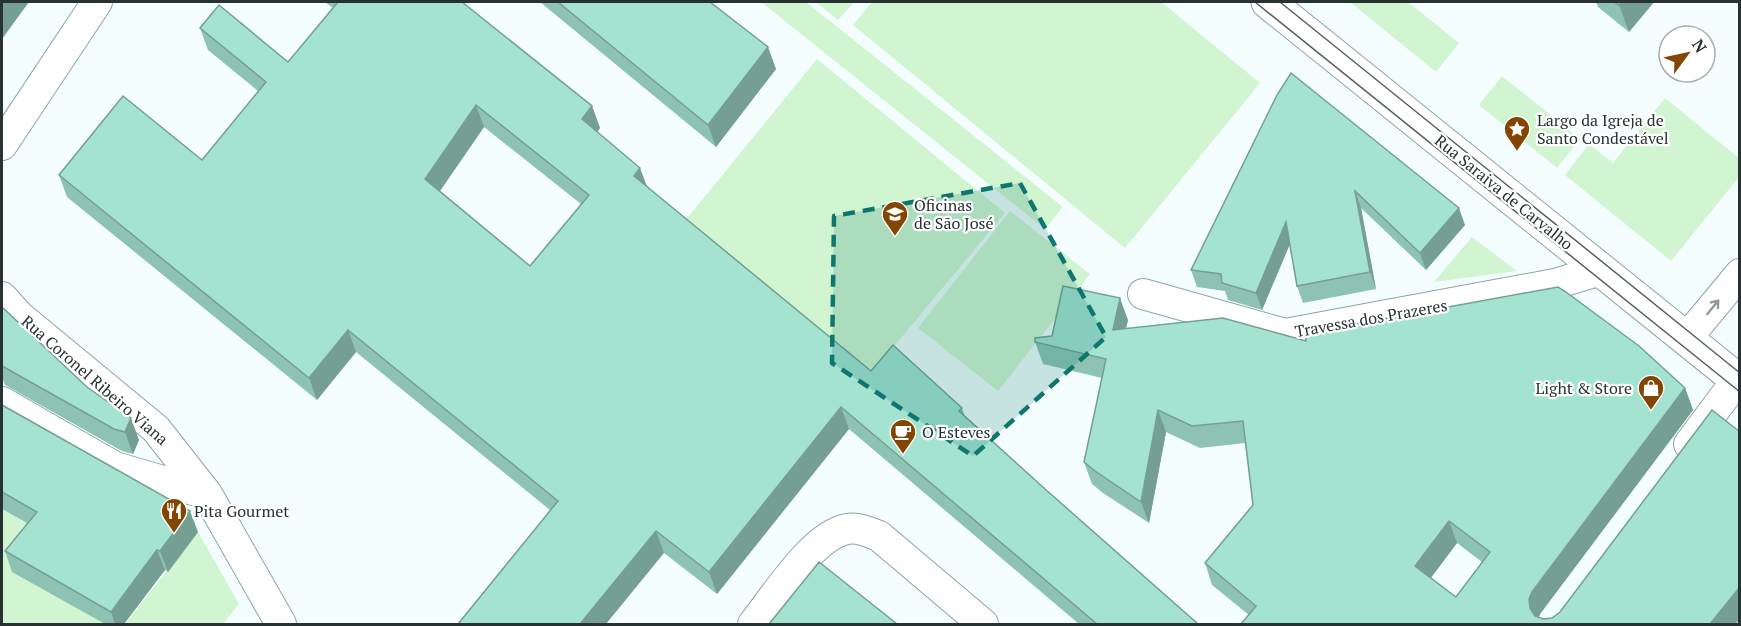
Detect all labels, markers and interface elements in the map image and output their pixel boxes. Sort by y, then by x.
north arrow [1657,24,1717,84]
text: N [1687,35,1712,57]
place label: Largo da Igreja de Santo Condestável [1537,109,1669,149]
place icon: Largo da Igreja de Santo Condestável [1502,114,1532,152]
street label: Rua Saraiva de Carvalho [1430,129,1578,255]
place label: Oficinas de São José [914,194,994,234]
school or university icon: Oficinas de São José [880,199,910,237]
street label: Travessa dos Prazeres [1293,294,1449,342]
one-way arrow [1706,300,1720,315]
street label: Rua Coronel Ribeiro Viana [17,310,173,450]
shop icon: Light & Store [1636,373,1666,411]
place label: Light & Store [1535,377,1632,399]
cafe icon: O Esteves [888,417,918,455]
place label: O Esteves [922,421,991,443]
restaurant icon: Pita Gourmet [159,496,189,534]
place label: Pita Gourmet [194,500,289,522]

